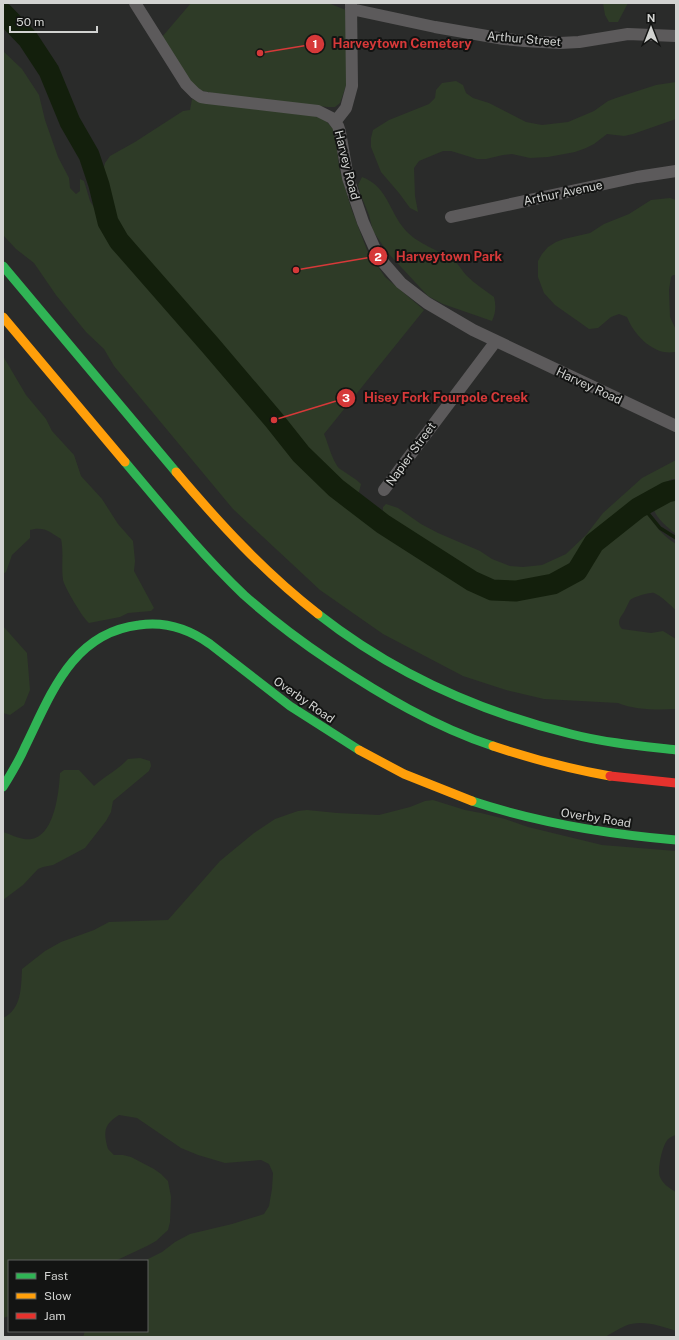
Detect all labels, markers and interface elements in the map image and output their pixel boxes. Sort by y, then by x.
scale bar [10,8,97,34]
north arrow [631,8,671,48]
text: N [647,12,655,24]
text: 50 m [16,15,44,29]
street label: Arthur Street [486,29,562,49]
callout: Harveytown Cemetery [305,31,480,56]
text: Harveytown Cemetery [333,36,472,51]
text: 1 [312,37,318,51]
street label: Harvey Road [332,129,362,201]
street label: Arthur Avenue [522,178,604,208]
callout: Harveytown Park [368,244,510,269]
text: Harveytown Park [396,249,503,264]
text: 2 [374,250,382,264]
street label: Harvey Road [554,365,624,407]
callout: Hisey Fork Fourpole Creek [336,385,536,410]
text: Hisey Fork Fourpole Creek [364,390,528,405]
text: 3 [342,391,350,405]
street label: Napier Street [383,419,439,489]
street label: Overby Road [271,674,337,726]
street label: Overby Road [560,806,632,830]
legend [8,1260,148,1332]
text: Fast [44,1269,69,1283]
text: Slow [44,1289,72,1303]
text: Jam [44,1309,66,1323]

